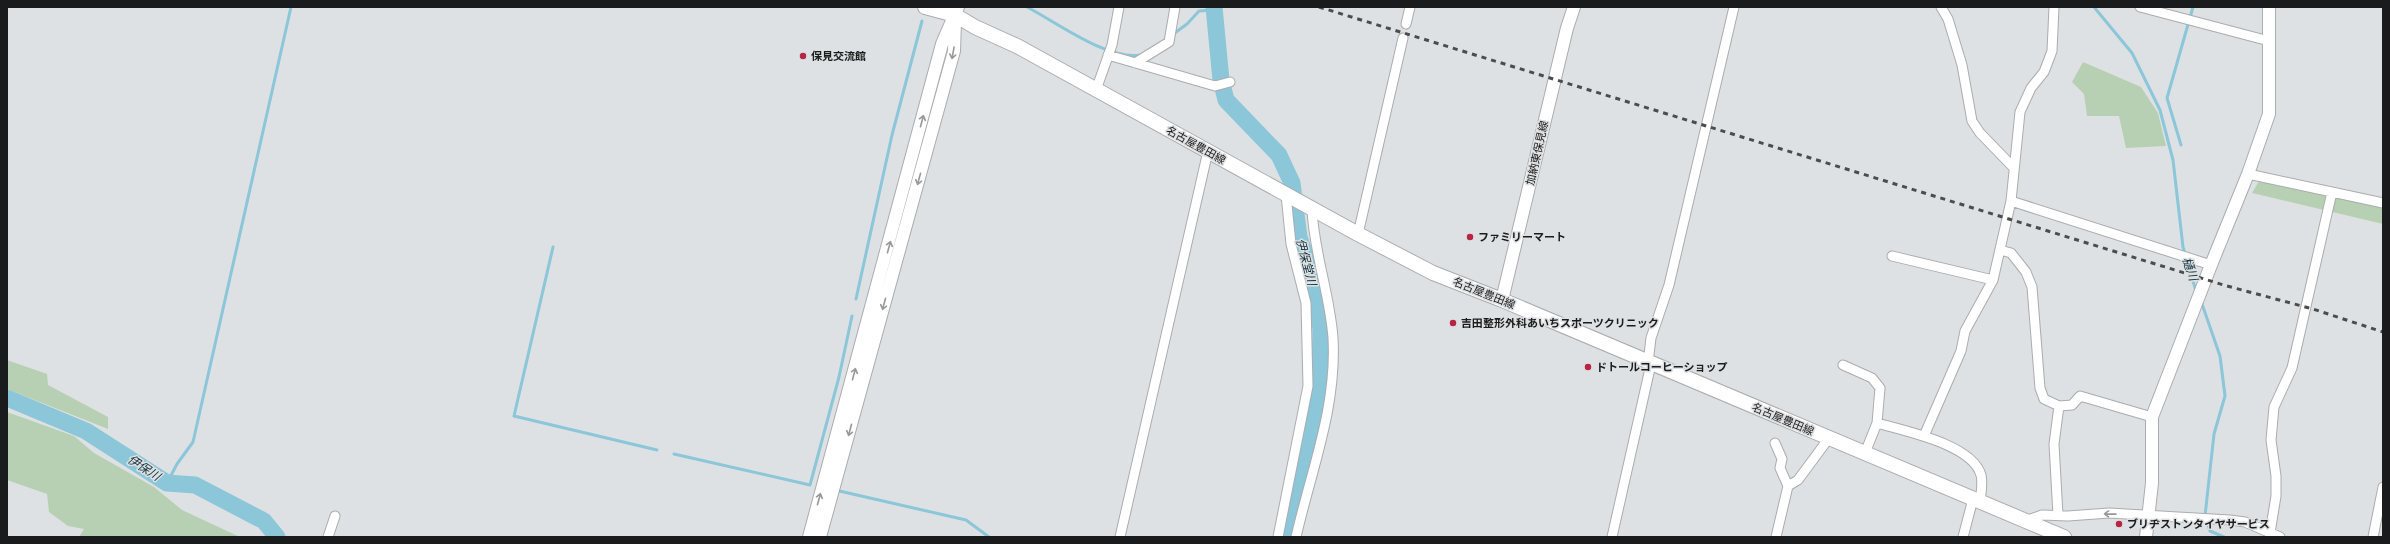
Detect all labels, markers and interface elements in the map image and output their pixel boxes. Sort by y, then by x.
one-way arrow [948,47,956,60]
place label: 保見交流館 [811,49,866,63]
marker: 保見交流館 [798,51,808,61]
one-way arrow [919,115,926,128]
street label: 加納東保見線 [1523,119,1551,187]
street label: 名古屋豊田線 [1164,123,1228,167]
one-way arrow [915,172,922,185]
place label: ファミリーマート [1478,230,1566,244]
marker: ファミリーマート [1465,232,1475,242]
water label: 伊保堂川 [1293,237,1320,289]
one-way arrow [885,240,893,253]
water label: 樋川 [2179,255,2202,285]
street label: 名古屋豊田線 [1451,274,1517,312]
one-way arrow [880,297,887,310]
place label: 吉田整形外科あいちスポーツクリニック [1461,316,1659,330]
marker: 吉田整形外科あいちスポーツクリニック [1448,318,1458,328]
place label: ドトールコーヒーショップ [1596,360,1728,374]
marker: ドトールコーヒーショップ [1583,362,1593,372]
one-way arrow [851,368,858,381]
street label: 名古屋豊田線 [1750,400,1816,438]
one-way arrow [846,423,853,436]
water label: 伊保川 [125,451,165,485]
one-way arrow [816,493,823,506]
one-way arrow [2104,510,2117,518]
place label: ブリヂストンタイヤサービス [2127,517,2270,531]
marker: ブリヂストンタイヤサービス [2114,519,2124,529]

